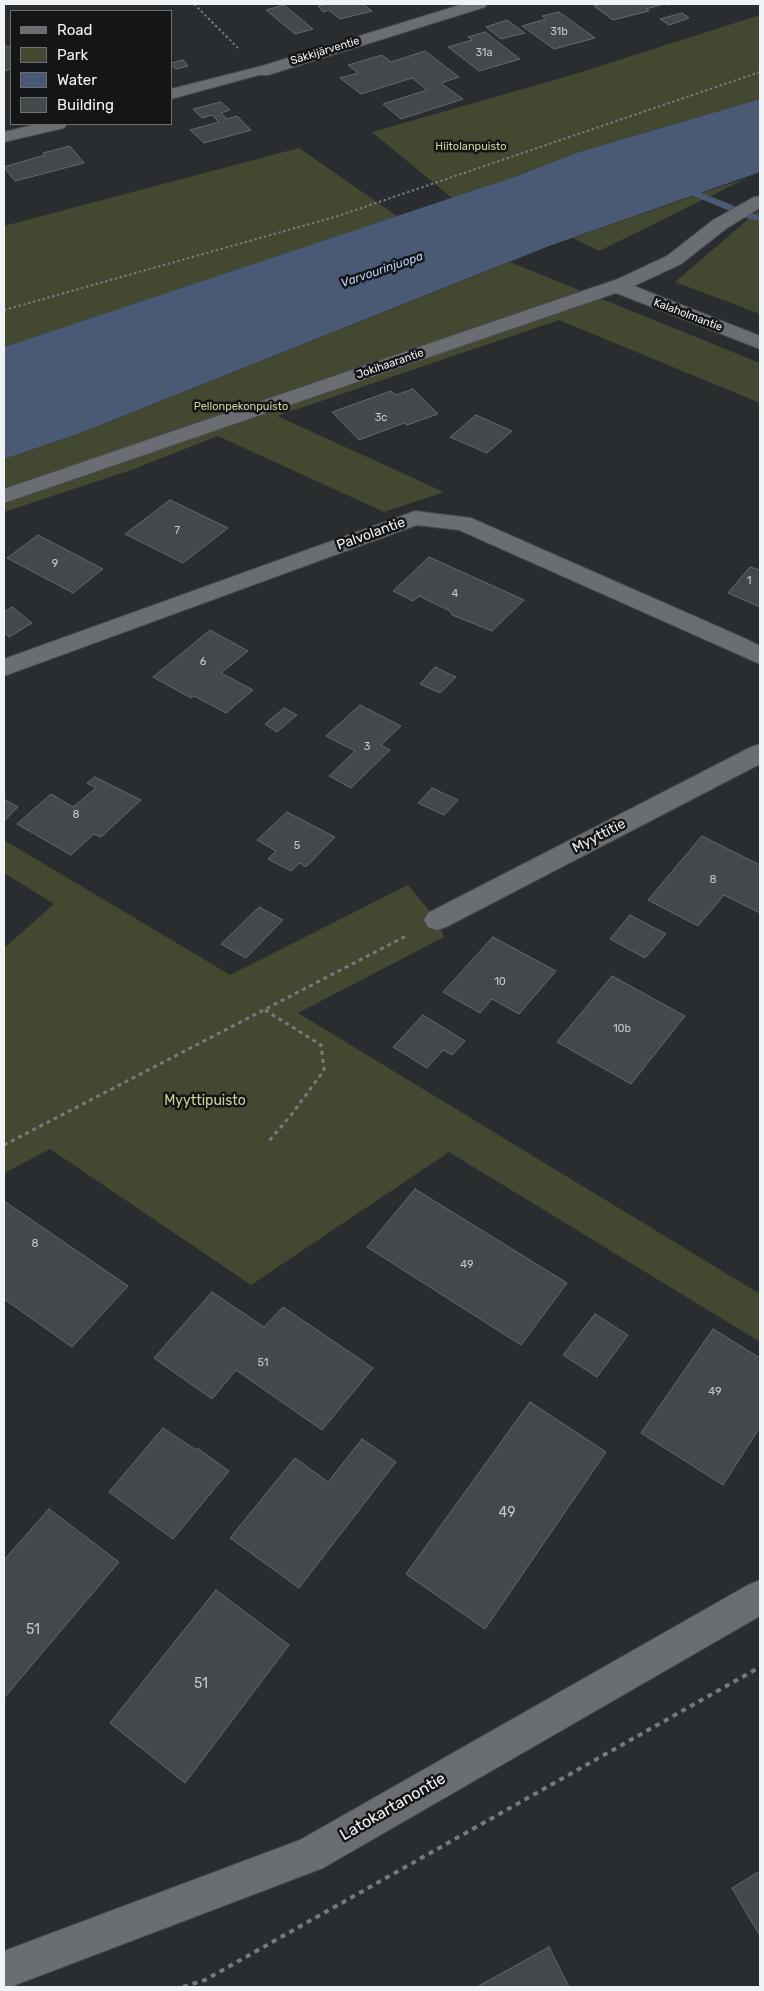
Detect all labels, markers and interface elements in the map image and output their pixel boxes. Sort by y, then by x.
legend [10,10,172,125]
text: Road [57,21,93,39]
house number: 31b [550,25,568,39]
street label: Säkkijärventie [289,34,361,68]
text: Park [57,46,88,64]
house number: 31a [475,46,493,60]
text: Water [57,71,97,89]
text: Building [57,96,114,114]
park label: Hiitolanpuisto [435,140,507,154]
water label: Varvourinjuopa [339,249,425,291]
street label: Kalaholmantie [652,296,724,334]
street label: Jokihaarantie [355,346,425,382]
park label: Pellonpekonpuisto [194,400,288,414]
house number: 3c [375,411,387,425]
street label: Palvolantie [334,514,408,554]
house number: 7 [174,524,180,538]
house number: 9 [52,557,58,571]
house number: 1 [747,574,751,588]
house number: 4 [452,587,458,601]
house number: 6 [200,655,206,669]
house number: 3 [364,740,370,754]
house number: 8 [73,808,79,822]
street label: Myyttitie [570,815,628,857]
house number: 5 [294,839,300,853]
house number: 8 [710,873,716,887]
house number: 10 [494,975,506,989]
house number: 10b [613,1022,631,1036]
park label: Myyttipuisto [164,1093,246,1109]
house number: 8 [32,1237,38,1251]
house number: 49 [460,1258,474,1272]
house number: 51 [257,1356,269,1370]
house number: 49 [708,1385,722,1399]
house number: 49 [499,1505,515,1521]
house number: 51 [26,1622,40,1638]
house number: 51 [194,1676,208,1692]
street label: Latokartanontie [337,1769,449,1845]

